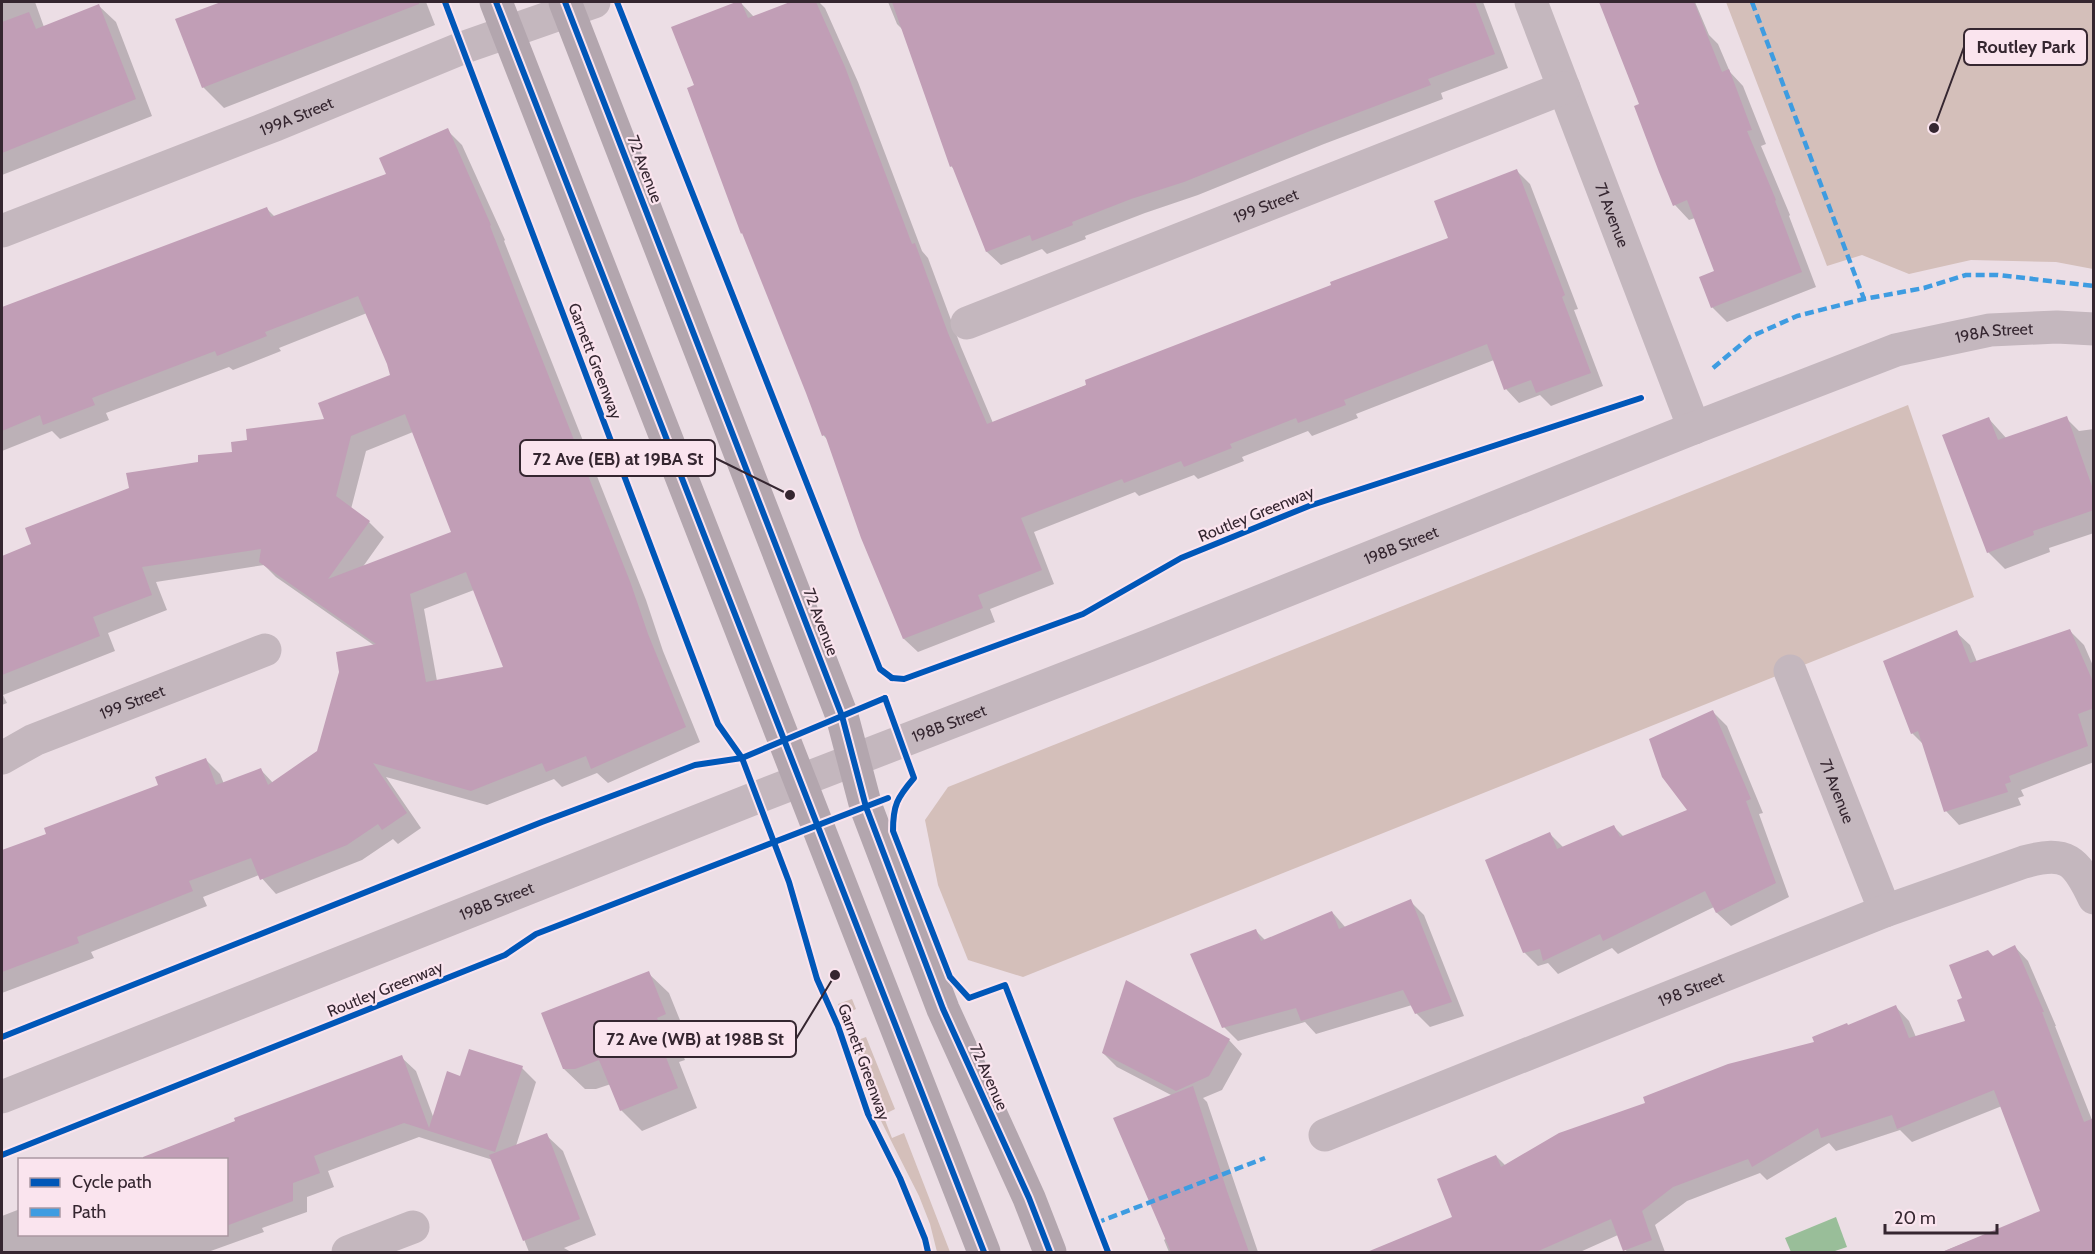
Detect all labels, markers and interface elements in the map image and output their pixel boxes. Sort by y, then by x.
callout: Routley Park [1964,29,2087,65]
text: Routley Park [1977,36,2076,58]
street label: 199A Street [257,92,336,140]
street label: 72 Avenue [623,133,667,205]
street label: 71 Avenue [1592,180,1633,250]
street label: 199 Street [1230,184,1301,227]
street label: Garnett Greenway [564,300,626,422]
street label: 198A Street [1953,319,2034,347]
callout: 72 Ave (EB) at 19BA St [520,440,715,476]
text: 72 Ave (EB) at 19BA St [532,448,704,470]
street label: Routley Greenway [1195,482,1317,546]
street label: 198B Street [1361,521,1441,568]
street label: 72 Avenue [799,586,843,658]
street label: 199 Street [97,680,168,723]
street label: 198B Street [909,700,989,746]
street label: 71 Avenue [1816,756,1859,826]
street label: 198B Street [457,877,537,924]
street label: Routley Greenway [324,957,446,1021]
street label: 198 Street [1655,967,1727,1010]
street label: Garnett Greenway [834,1001,894,1123]
callout: 72 Ave (WB) at 198B St [594,1021,796,1057]
text: 72 Ave (WB) at 198B St [606,1028,784,1050]
street label: 72 Avenue [966,1041,1012,1113]
legend [18,1158,228,1236]
text: Cycle path [72,1171,152,1193]
scale bar [1885,1197,1998,1235]
text: Path [72,1201,106,1223]
text: 20 m [1894,1207,1936,1229]

